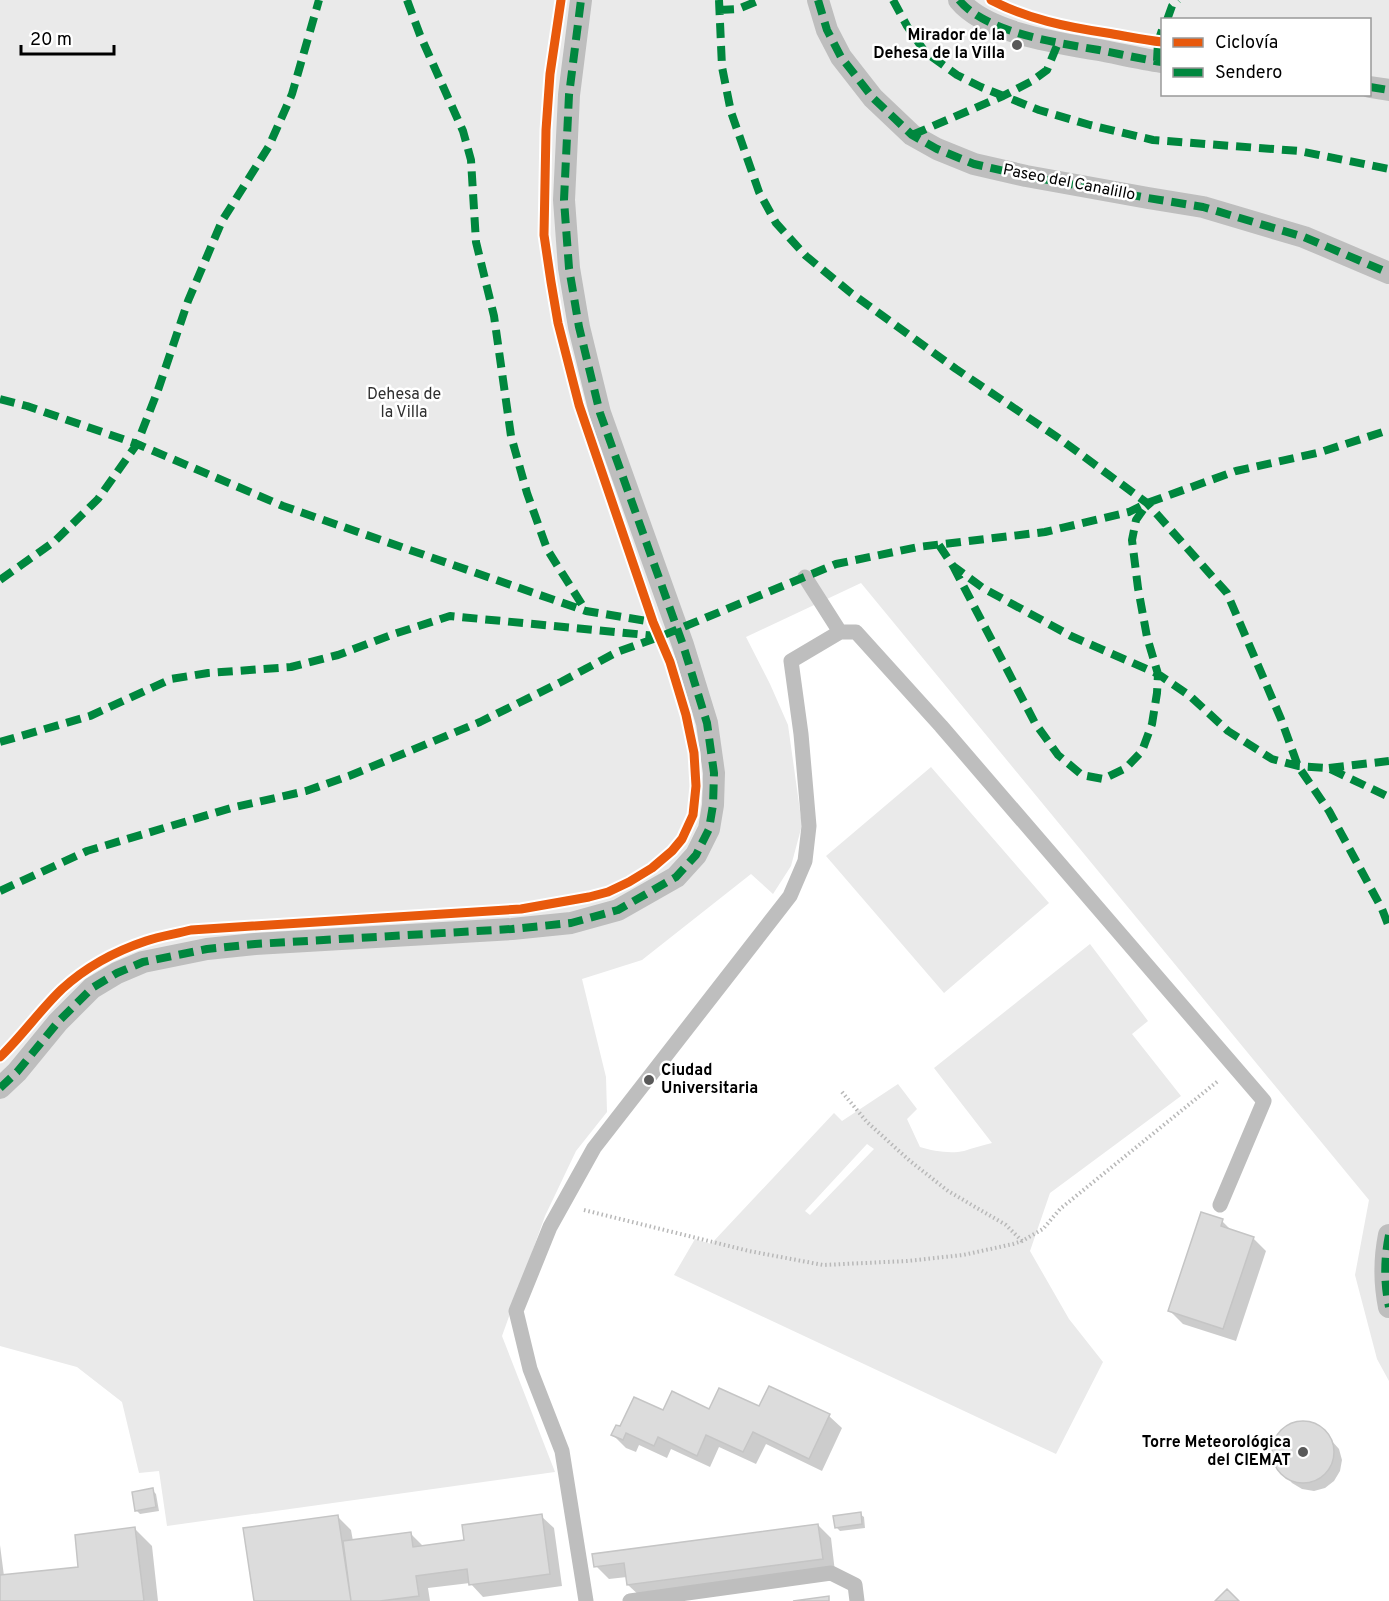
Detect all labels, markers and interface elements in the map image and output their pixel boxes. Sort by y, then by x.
scale bar [21,18,114,56]
legend [1161,18,1371,96]
place label: Mirador de la Dehesa de la Villa [873,26,1005,64]
text: 20 m [30,29,72,52]
text: Ciclovía [1215,32,1278,55]
marker: Mirador de la Dehesa de la Villa [1010,38,1024,52]
text: Sendero [1215,62,1282,85]
street label: Paseo del Canalillo [1001,160,1137,206]
park label: Dehesa de la Villa [367,385,441,423]
place label: Ciudad Universitaria [661,1061,758,1099]
marker: Ciudad Universitaria [642,1073,656,1087]
place label: Torre Meteorológica del CIEMAT [1142,1433,1291,1471]
marker: Torre Meteorológica del CIEMAT [1296,1445,1310,1459]

